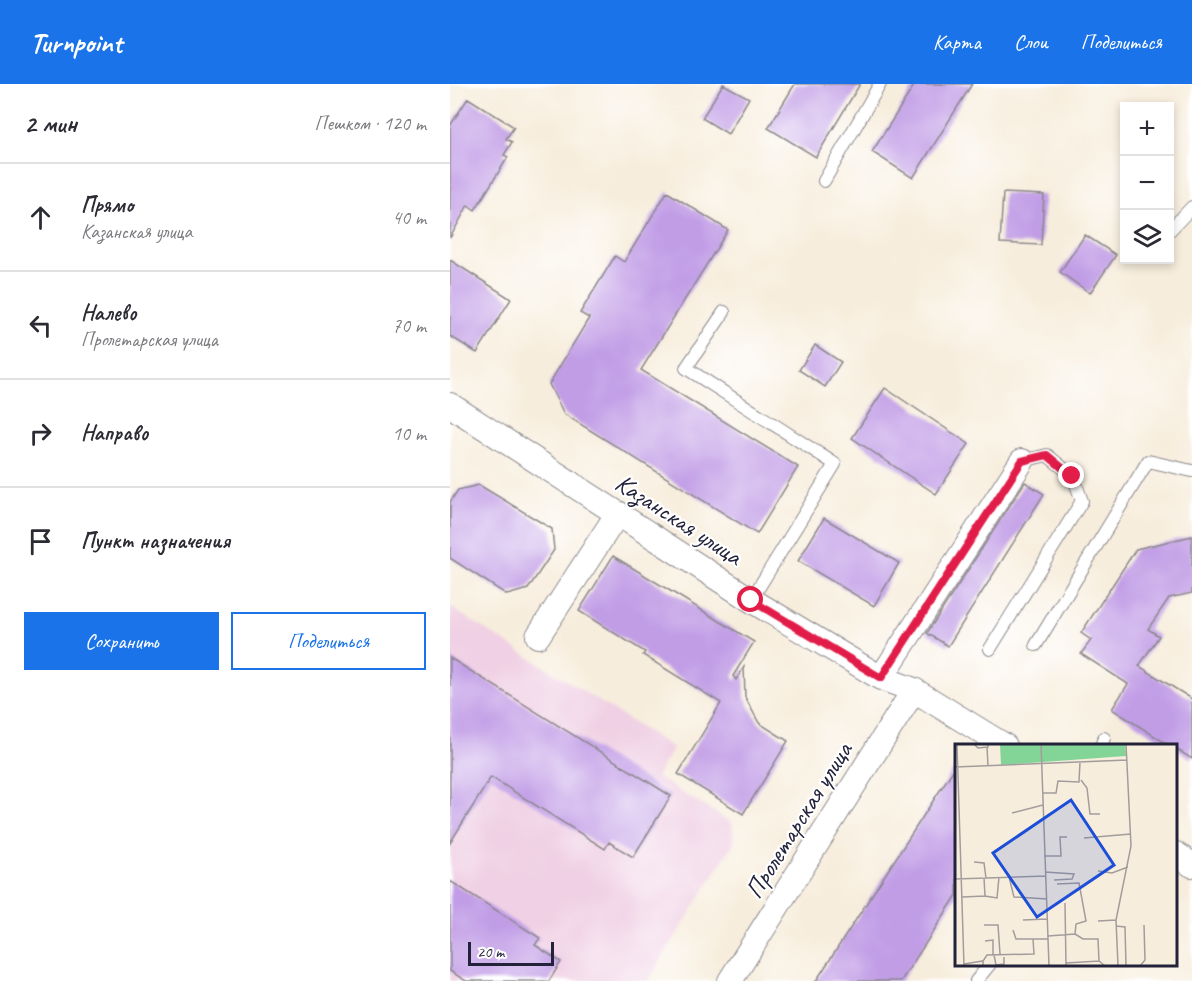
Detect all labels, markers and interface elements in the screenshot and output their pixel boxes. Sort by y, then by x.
text: Turnpoint [30,25,122,60]
text: Карта [933,29,981,55]
text: Слои [1014,29,1048,55]
text: Поделиться [1081,29,1162,55]
map controls [1120,102,1174,264]
button: + [1120,102,1174,156]
text: 2 мин [24,107,77,140]
text: Пешком · 120 m [314,111,426,136]
button: − [1120,156,1174,210]
text: Прямо [81,191,133,219]
icon: ahead [24,201,57,234]
text: 40 m [392,205,426,230]
button: layers [1120,210,1174,264]
text: Казанская улица [81,219,192,244]
text: Налево [81,299,137,327]
icon: left [24,309,57,342]
text: 70 m [392,313,426,338]
text: Пролетарская улица [81,327,218,352]
icon: right [24,417,57,450]
text: Направо [81,419,148,447]
text: 10 m [392,421,426,446]
route end [1058,462,1084,488]
street label: Казанская улица [609,466,750,574]
icon: arrive [24,525,57,558]
text: Пункт назначения [81,527,230,555]
route start [737,586,763,612]
button: Сохранить [24,612,219,670]
button: Поделиться [231,612,426,670]
street label: Пролетарская улица [737,735,860,904]
inset map [955,744,1177,966]
scale bar [468,939,554,966]
text: 20 m [477,942,504,962]

